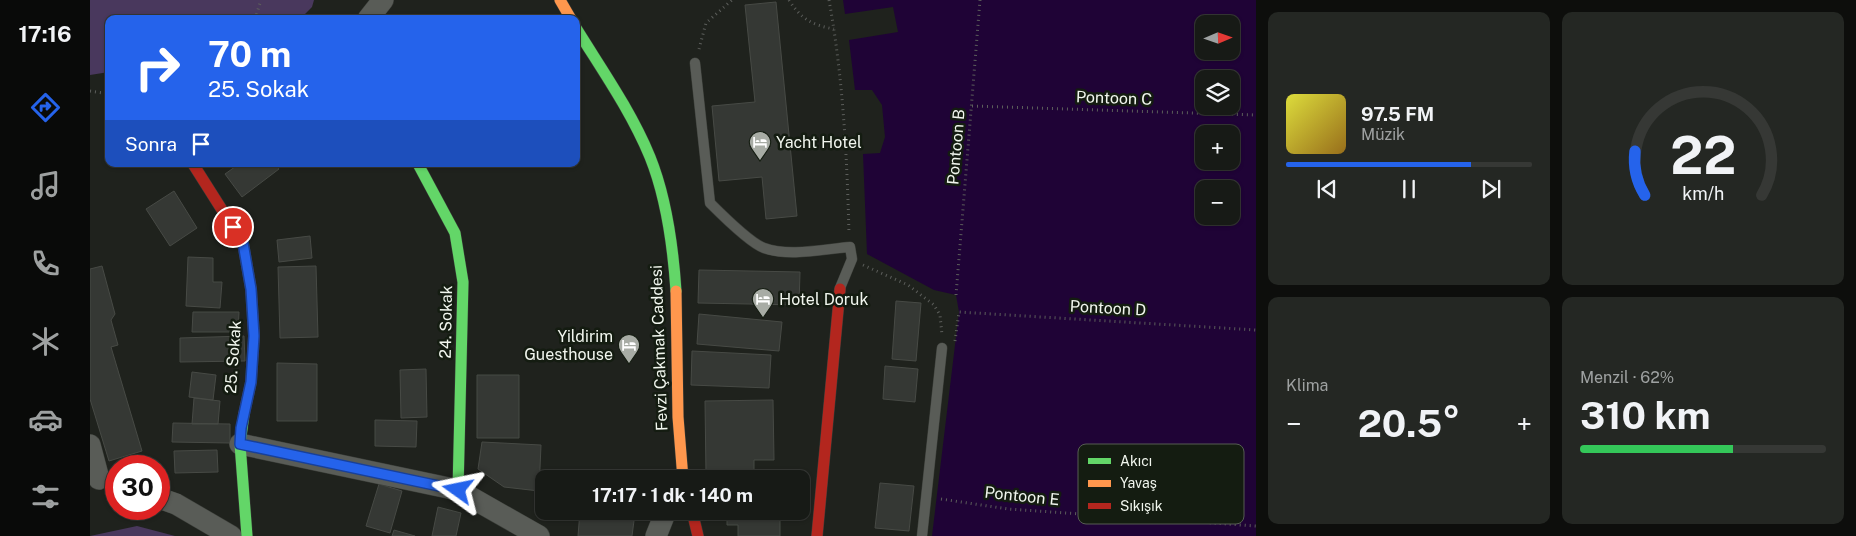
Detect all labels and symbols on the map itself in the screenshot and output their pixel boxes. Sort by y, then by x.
north arrow [1195,15,1240,60]
street label: Pontoon C [1076,87,1152,109]
street label: Pontoon B [943,108,969,186]
hotel icon: Yacht Hotel [748,130,772,161]
place label: Yacht Hotel [776,133,862,152]
pin [212,206,254,248]
street label: Fevzi Çakmak Caddesi [647,265,671,431]
street label: 24. Sokak [436,285,456,359]
hotel icon: Hotel Doruk [751,287,775,318]
place label: Hotel Doruk [779,290,868,309]
street label: Pontoon D [1069,297,1147,319]
street label: 25. Sokak [221,320,245,394]
place label: Yildirim Guesthouse [524,327,613,364]
hotel icon: Yildirim Guesthouse [617,333,641,364]
legend [1078,444,1244,524]
text: Akıcı [1120,453,1152,469]
speed limit sign: 30 [105,455,170,520]
position arrow [431,463,483,515]
text: Yavaş [1120,475,1157,491]
street label: Pontoon E [984,483,1060,509]
text: Sıkışık [1120,498,1163,514]

